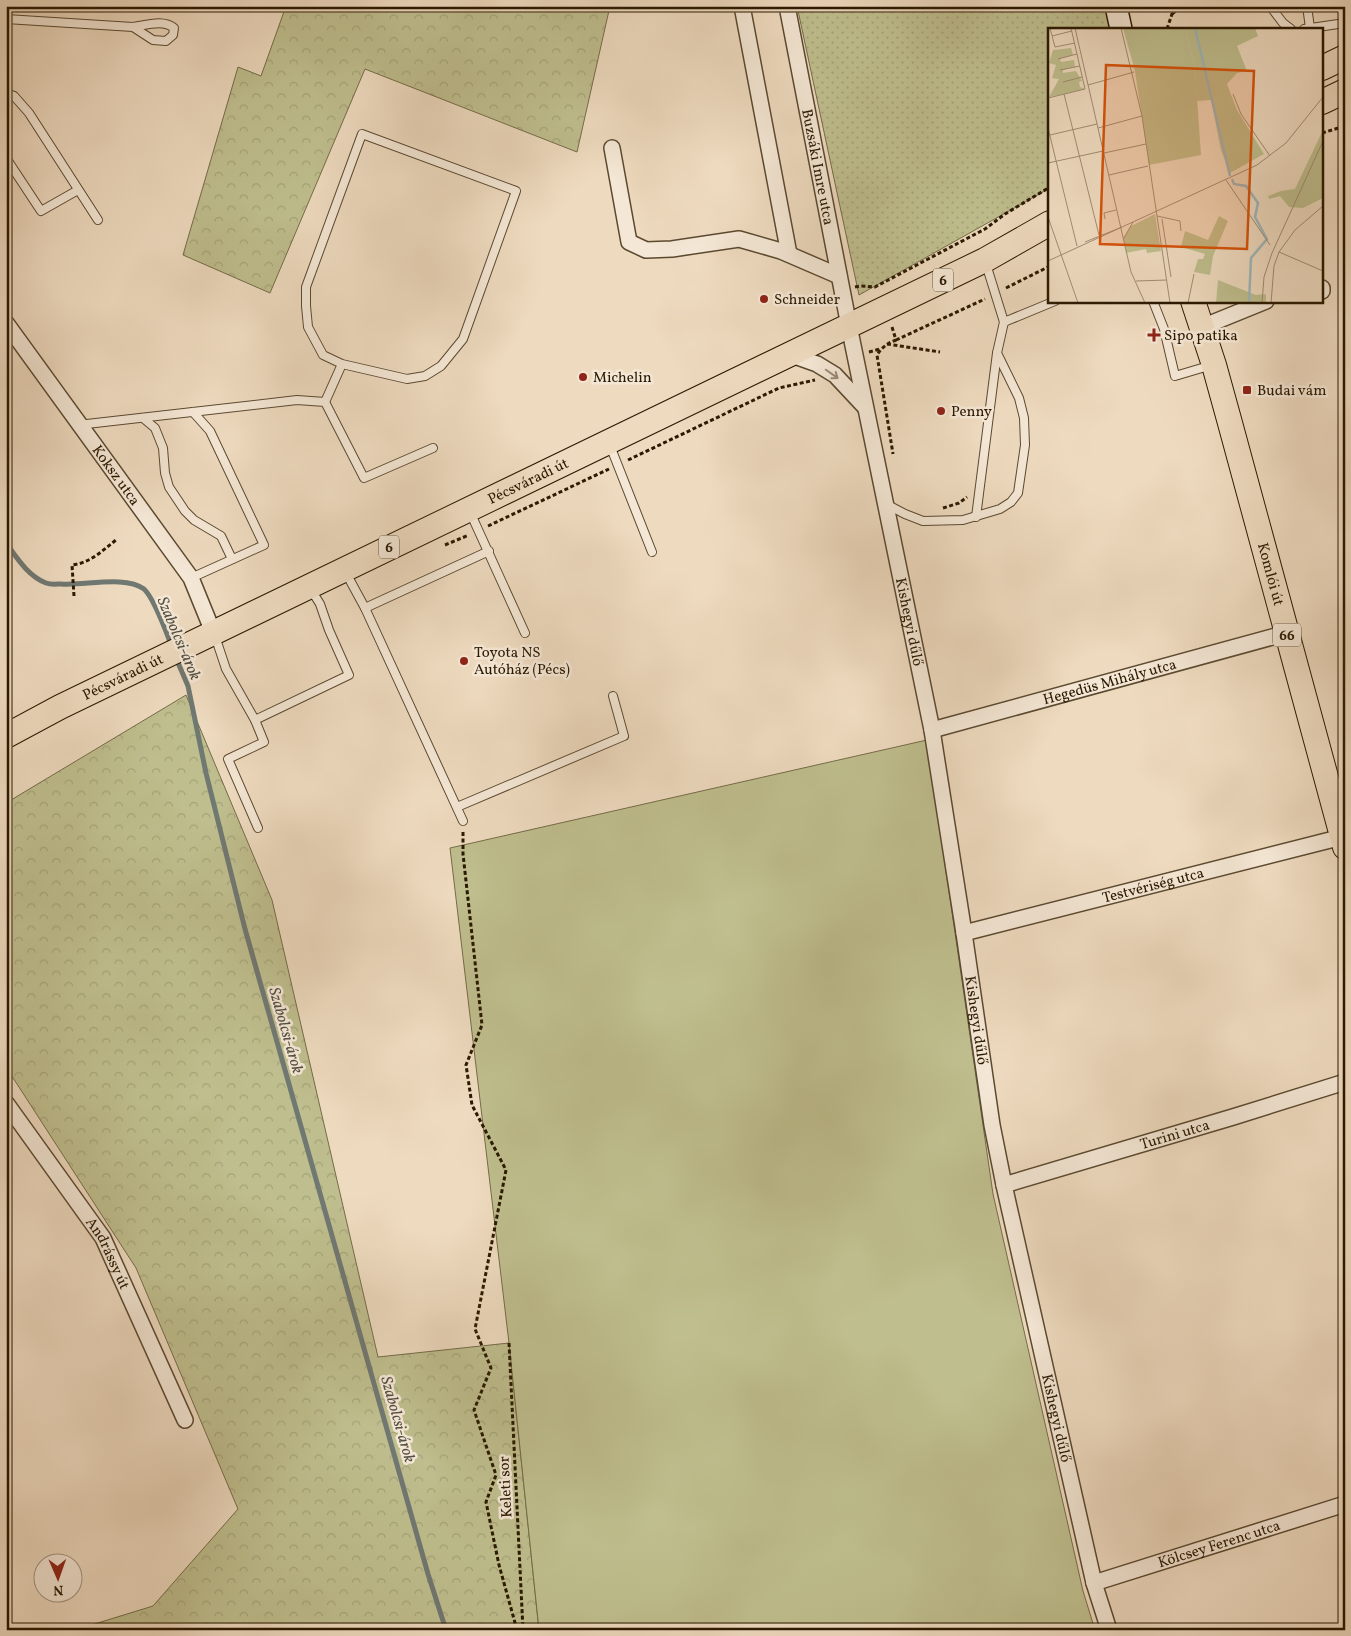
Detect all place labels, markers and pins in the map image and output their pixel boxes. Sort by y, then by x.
place label: Schneider [774,290,840,311]
marker: Schneider [758,293,770,305]
place label: Sipo patika [1164,326,1238,347]
marker: Sipo patika [1148,329,1160,341]
place label: Michelin [593,368,652,389]
marker: Michelin [577,371,589,383]
place label: Budai vám [1257,381,1326,402]
marker: Budai vám [1241,384,1253,396]
place label: Penny [951,402,992,423]
marker: Penny [935,405,947,417]
place label: Toyota NS Autóház (Pécs) [474,643,570,681]
marker: Toyota NS Autóház (Pécs) [458,655,470,667]

